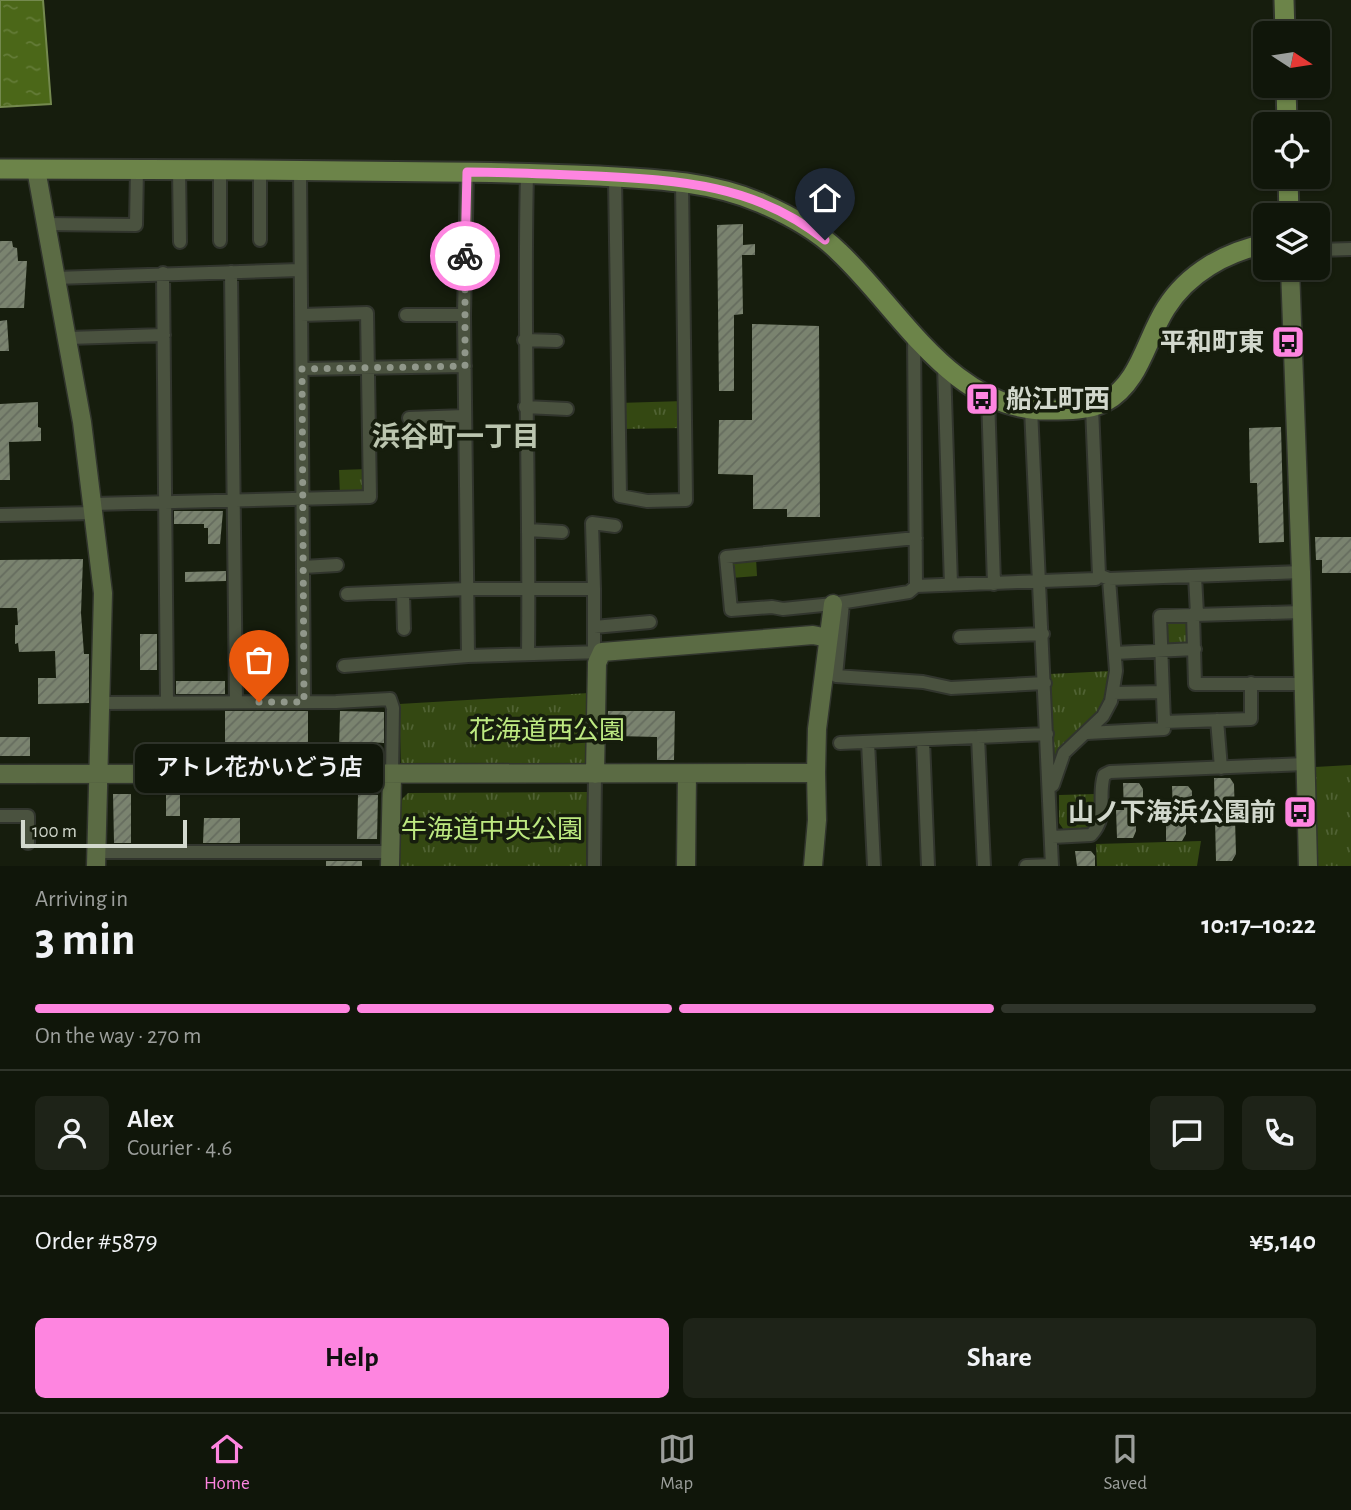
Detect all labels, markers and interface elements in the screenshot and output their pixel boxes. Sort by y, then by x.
north arrow [1253,21,1330,98]
map controls [1253,21,1330,280]
button: locate [1253,112,1330,189]
pin [795,168,855,240]
icon: home [806,179,844,217]
button: layers [1253,203,1330,280]
courier [430,221,500,291]
icon: bike [446,237,484,275]
bus stop icon: 平和町東 [1269,323,1307,361]
place label: 平和町東 [1160,328,1264,356]
bus stop icon: 船江町西 [963,380,1001,418]
place label: 船江町西 [1006,385,1110,413]
district label: 浜谷町一丁目 [372,422,540,452]
pin [229,630,289,702]
icon: bag [240,641,278,679]
park label: 花海道西公園 [469,716,625,744]
callout: アトレ花かいどう店 [135,744,383,793]
text: アトレ花かいどう店 [156,757,363,780]
bus stop icon: 山ノ下海浜公園前 [1281,793,1319,831]
place label: 山ノ下海浜公園前 [1068,798,1276,826]
park label: 牛海道中央公園 [401,816,583,843]
scale bar [21,817,187,849]
text: 100 m [32,822,77,841]
text: Arriving in [35,888,128,911]
text: 10:17–10:22 [1201,912,1316,938]
text: 3 min [35,917,135,963]
text: On the way · 270 m [35,1025,202,1048]
button: person [35,1096,109,1170]
button: chat [1150,1096,1224,1170]
button: phone [1242,1096,1316,1170]
text: Alex [127,1106,174,1132]
text: Courier · 4.6 [127,1137,232,1160]
text: Order #5879 [35,1228,158,1254]
text: ¥5,140 [1249,1228,1316,1254]
button: Help [35,1318,669,1398]
button: Share [683,1318,1316,1398]
tab: Home [204,1430,250,1495]
tab: Map [658,1430,696,1495]
tab: Saved [1104,1430,1147,1495]

